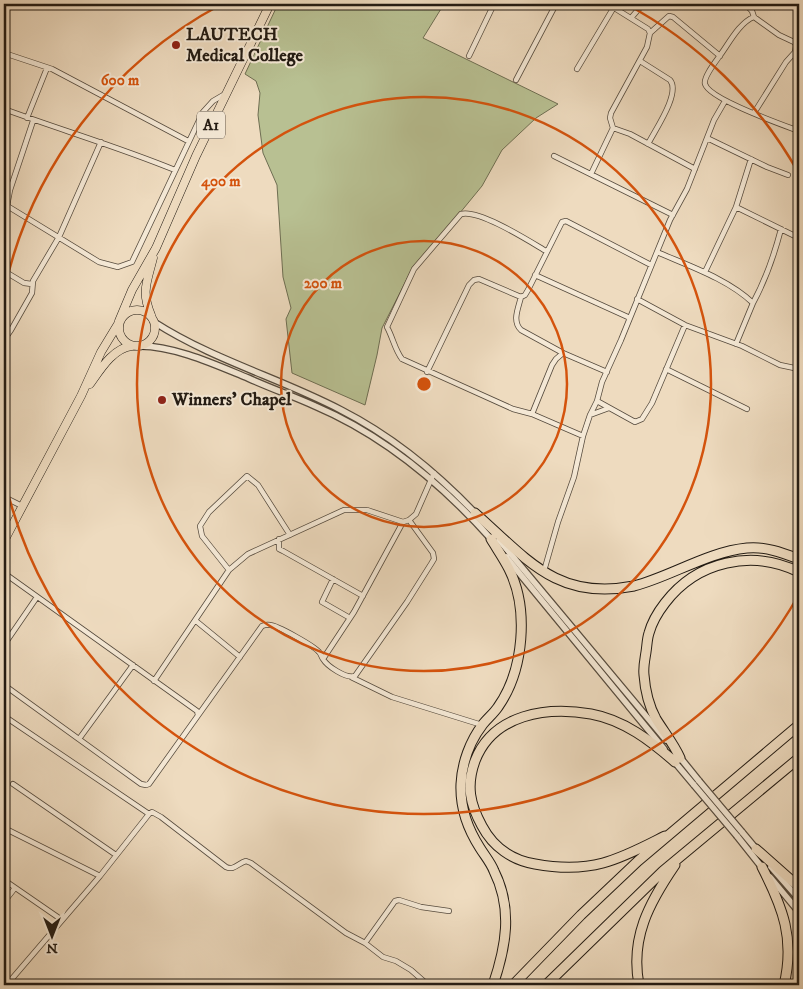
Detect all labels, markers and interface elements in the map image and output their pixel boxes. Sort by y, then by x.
place label: LAUTECH Medical College [186,24,304,67]
marker: LAUTECH Medical College [170,39,182,51]
text: 600 m [101,71,140,90]
road number: A1 [197,112,225,138]
text: 400 m [200,172,241,191]
text: 200 m [304,274,343,293]
centre of rings [415,375,433,393]
place label: Winners' Chapel [171,389,292,411]
marker: Winners' Chapel [156,394,168,406]
north arrow [28,912,78,962]
text: N [46,939,58,957]

